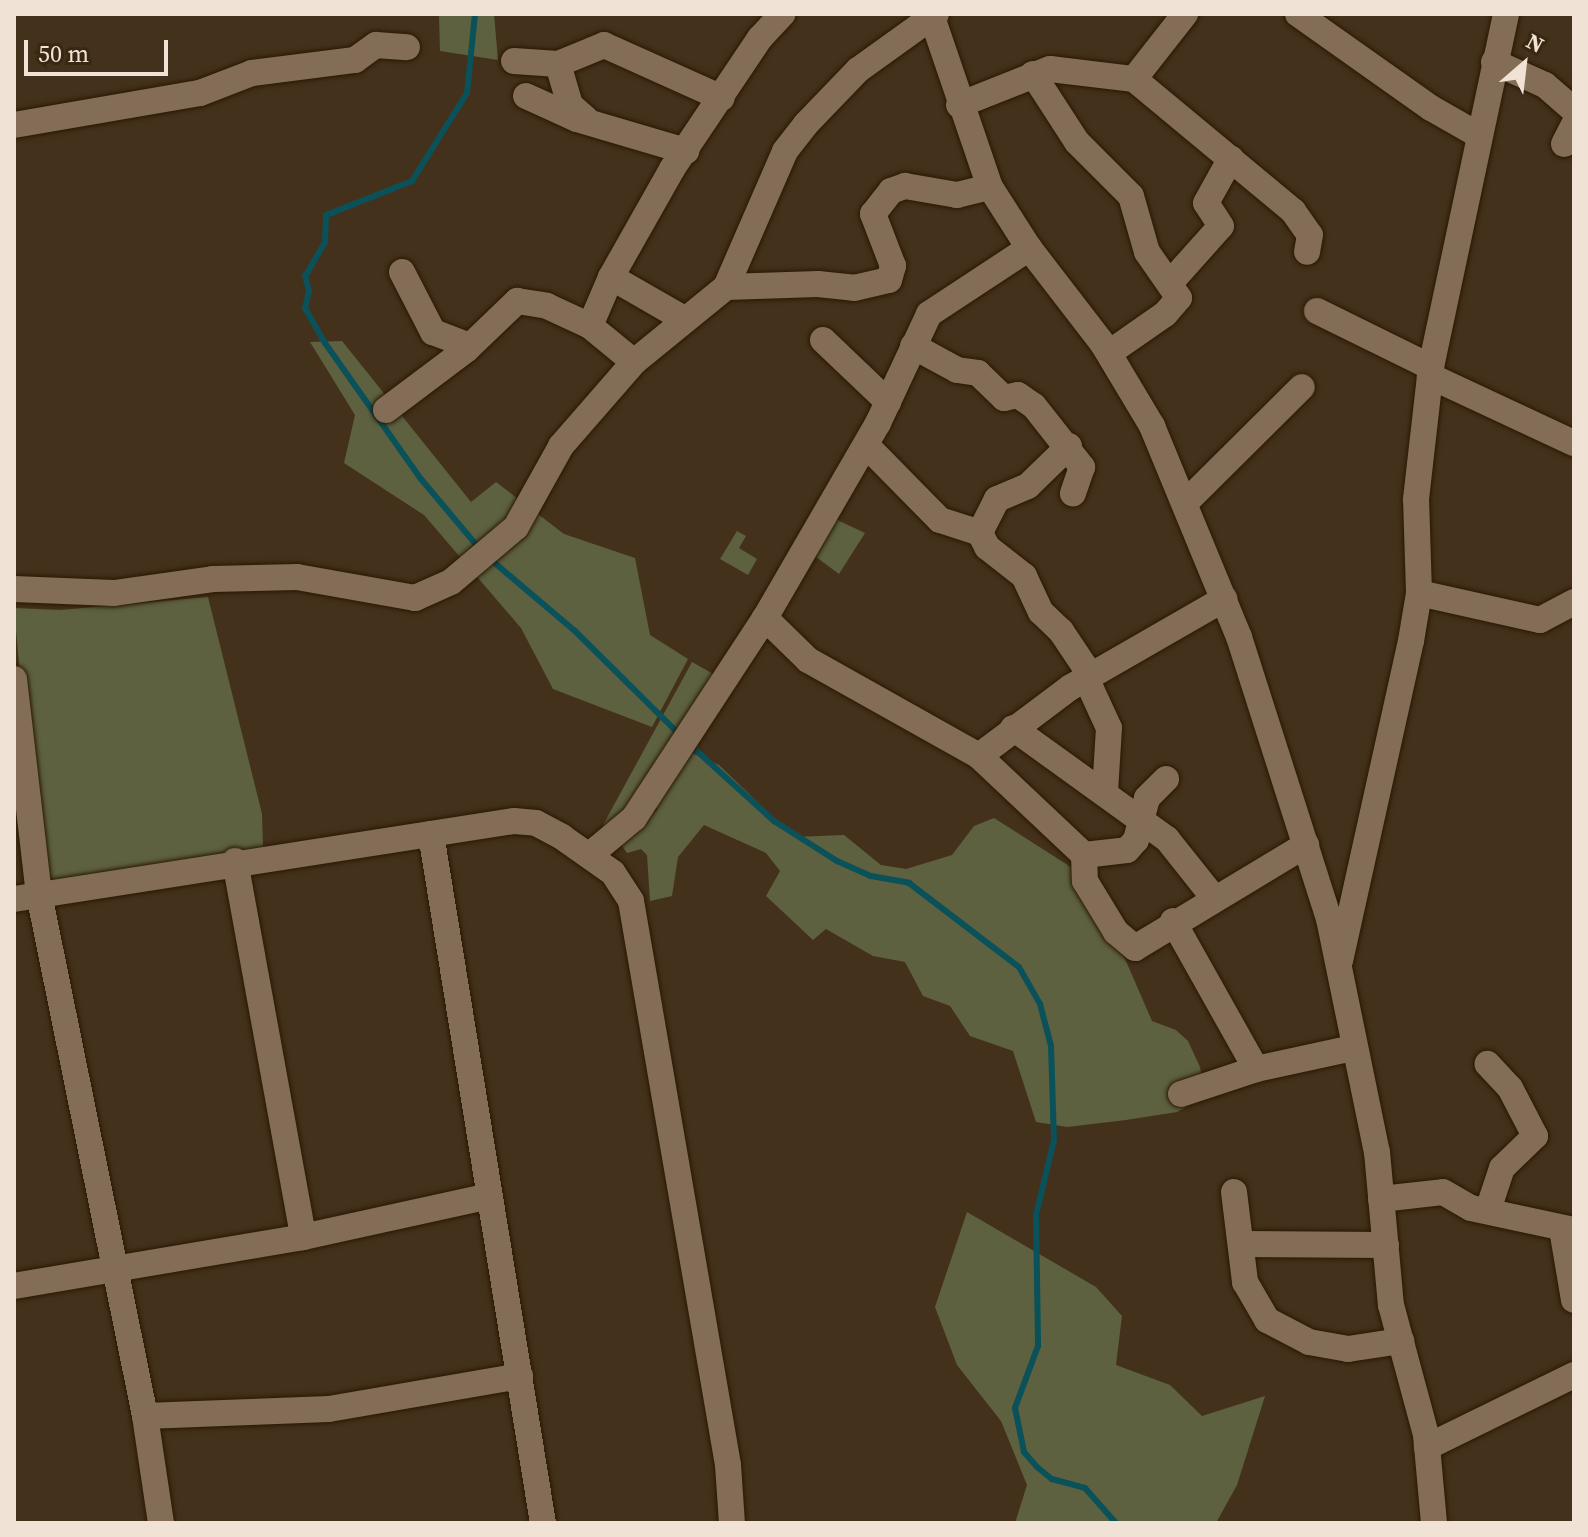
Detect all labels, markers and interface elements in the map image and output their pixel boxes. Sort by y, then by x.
scale bar [28,24,172,74]
north arrow [1484,24,1564,104]
text: N [1521,26,1549,60]
text: 50 m [38,37,89,70]

